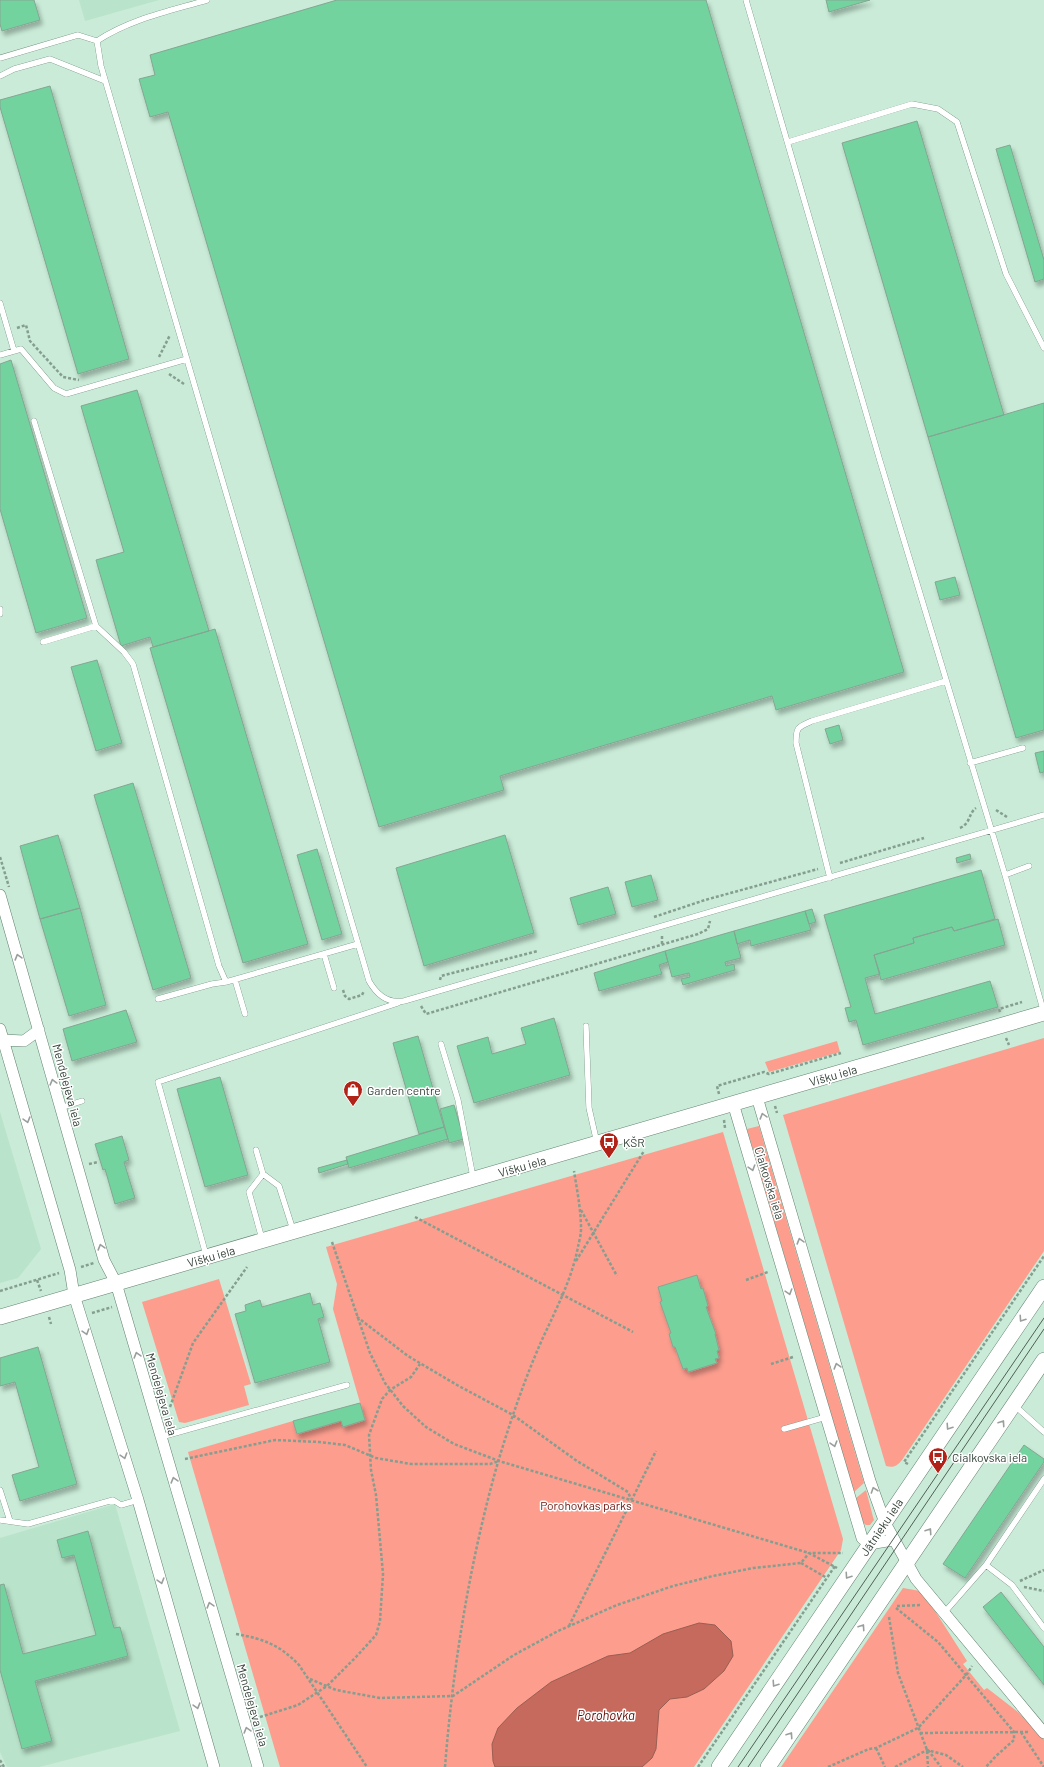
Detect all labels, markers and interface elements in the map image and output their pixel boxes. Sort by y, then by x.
one-way arrow [14,954,23,961]
street label: Mendeļejeva iela [50,1042,86,1128]
street label: Višķu iela [807,1061,859,1089]
one-way arrow [50,1079,58,1085]
shop icon: Garden centre [342,1079,364,1107]
place label: Garden centre [367,1083,441,1097]
one-way arrow [759,1113,768,1120]
one-way arrow [22,1116,31,1123]
bus stop icon: ĶŠR [598,1131,620,1159]
place label: ĶŠR [623,1135,645,1149]
street label: Cialkovska iela [752,1145,788,1221]
street label: Višķu iela [496,1152,548,1180]
one-way arrow [747,1164,756,1171]
one-way arrow [796,1238,805,1245]
street label: Višķu iela [185,1242,237,1270]
one-way arrow [97,1244,106,1251]
one-way arrow [784,1288,793,1295]
one-way arrow [1019,1315,1027,1322]
one-way arrow [81,1328,90,1335]
street label: Mendeļejeva iela [144,1351,180,1437]
one-way arrow [133,1352,142,1359]
one-way arrow [833,1362,842,1369]
one-way arrow [997,1420,1004,1427]
one-way arrow [947,1422,954,1429]
one-way arrow [829,1440,838,1447]
bus stop icon: Cialkovska iela [927,1446,949,1474]
place label: Cialkovska iela [952,1450,1027,1464]
one-way arrow [119,1453,128,1460]
one-way arrow [170,1477,179,1484]
one-way arrow [870,1487,879,1494]
street label: Jātnieku iela [857,1496,905,1558]
park label: Porohovkas parks [540,1498,632,1512]
one-way arrow [924,1528,932,1535]
one-way arrow [845,1572,853,1579]
one-way arrow [156,1577,165,1584]
one-way arrow [206,1602,215,1609]
one-way arrow [857,1624,865,1631]
street label: Mendeļejeva iela [235,1662,271,1748]
one-way arrow [772,1680,780,1687]
one-way arrow [192,1703,200,1709]
water label: Porohovka [577,1707,635,1723]
one-way arrow [243,1726,252,1733]
one-way arrow [785,1732,792,1739]

